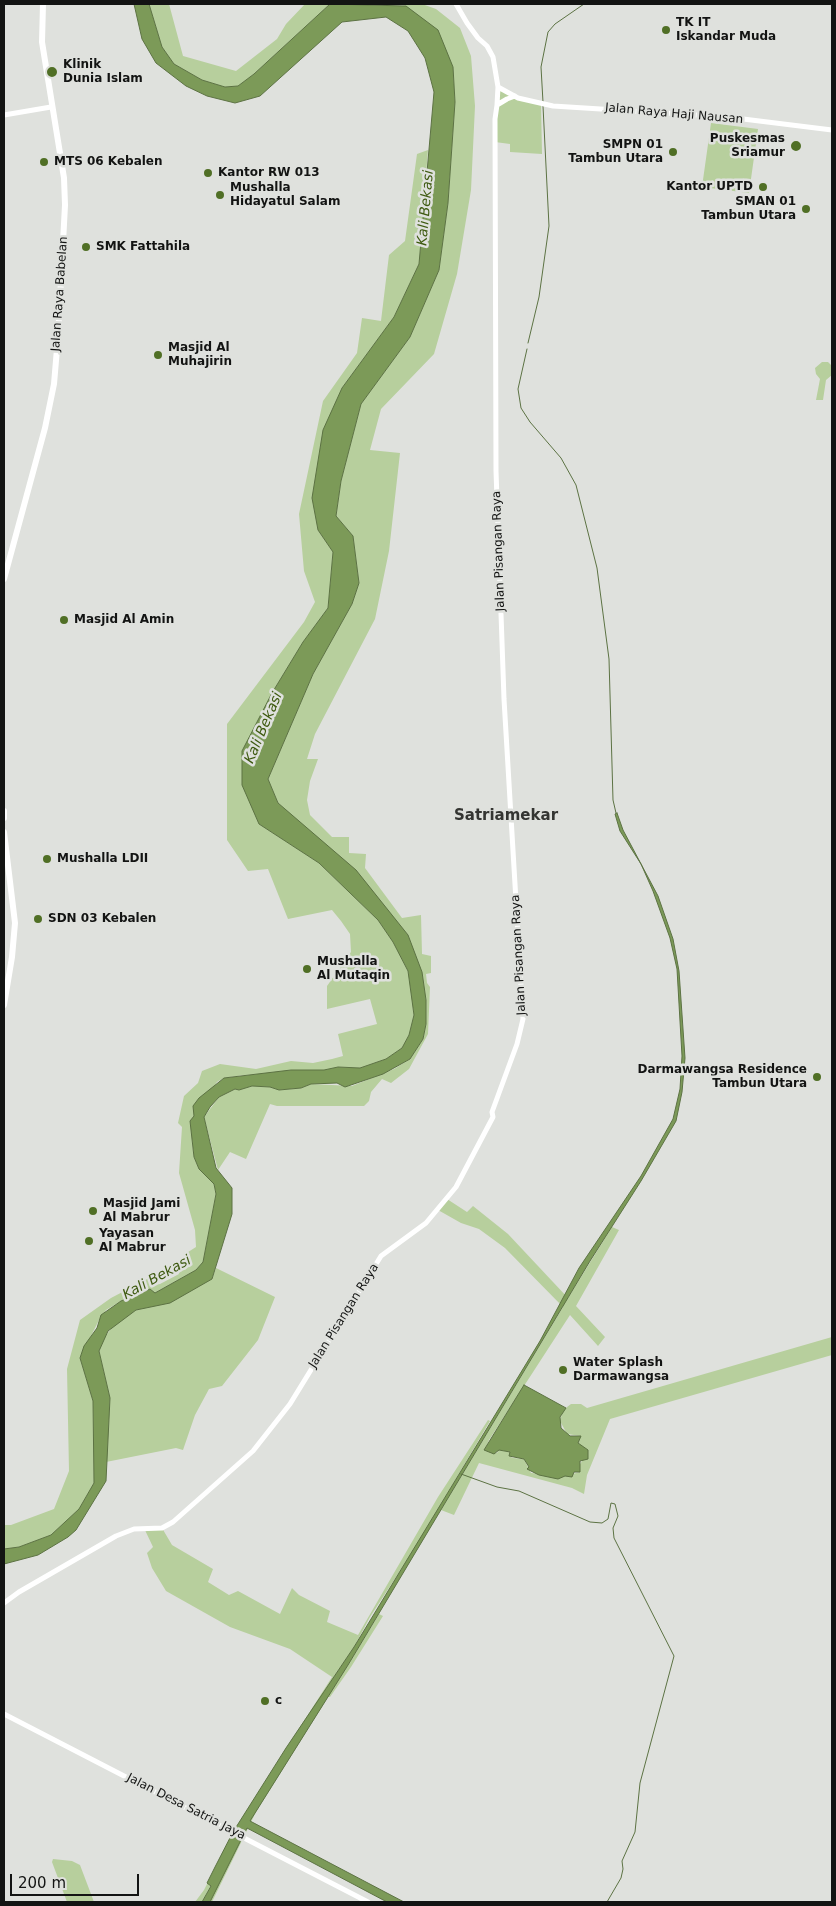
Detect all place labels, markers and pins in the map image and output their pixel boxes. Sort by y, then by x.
place label: TK IT Iskandar Muda [676,16,776,44]
marker: TK IT Iskandar Muda [660,24,672,36]
place label: Klinik Dunia Islam [63,58,143,86]
marker: Klinik Dunia Islam [45,65,59,79]
place label: Puskesmas Sriamur [710,132,785,160]
place label: SMPN 01 Tambun Utara [568,138,663,166]
marker: Puskesmas Sriamur [789,139,803,153]
marker: SMPN 01 Tambun Utara [667,146,679,158]
place label: MTS 06 Kebalen [54,155,163,169]
marker: MTS 06 Kebalen [38,156,50,168]
place label: Kantor RW 013 [218,166,320,180]
marker: Kantor RW 013 [202,167,214,179]
place label: Kantor UPTD [666,180,753,194]
place label: Mushalla Hidayatul Salam [230,181,340,209]
marker: Kantor UPTD [757,181,769,193]
marker: Mushalla Hidayatul Salam [214,189,226,201]
place label: SMAN 01 Tambun Utara [701,195,796,223]
marker: SMAN 01 Tambun Utara [800,203,812,215]
place label: SMK Fattahila [96,240,190,254]
marker: SMK Fattahila [80,241,92,253]
place label: Masjid Al Muhajirin [168,341,232,369]
marker: Masjid Al Muhajirin [152,349,164,361]
place label: Masjid Al Amin [74,613,174,627]
marker: Masjid Al Amin [58,614,70,626]
place label: Mushalla LDII [57,852,148,866]
marker: Mushalla LDII [41,853,53,865]
place label: SDN 03 Kebalen [48,912,156,926]
marker: SDN 03 Kebalen [32,913,44,925]
place label: Mushalla Al Mutaqin [317,955,390,983]
marker: Mushalla Al Mutaqin [301,963,313,975]
place label: Darmawangsa Residence Tambun Utara [638,1063,807,1091]
marker: Darmawangsa Residence Tambun Utara [811,1071,823,1083]
place label: Masjid Jami Al Mabrur [103,1197,180,1225]
marker: Masjid Jami Al Mabrur [87,1205,99,1217]
place label: Yayasan Al Mabrur [99,1227,166,1255]
marker: Yayasan Al Mabrur [83,1235,95,1247]
place label: Water Splash Darmawangsa [573,1356,669,1384]
marker: Water Splash Darmawangsa [557,1364,569,1376]
place label: c [275,1694,282,1708]
marker: c [259,1695,271,1707]

